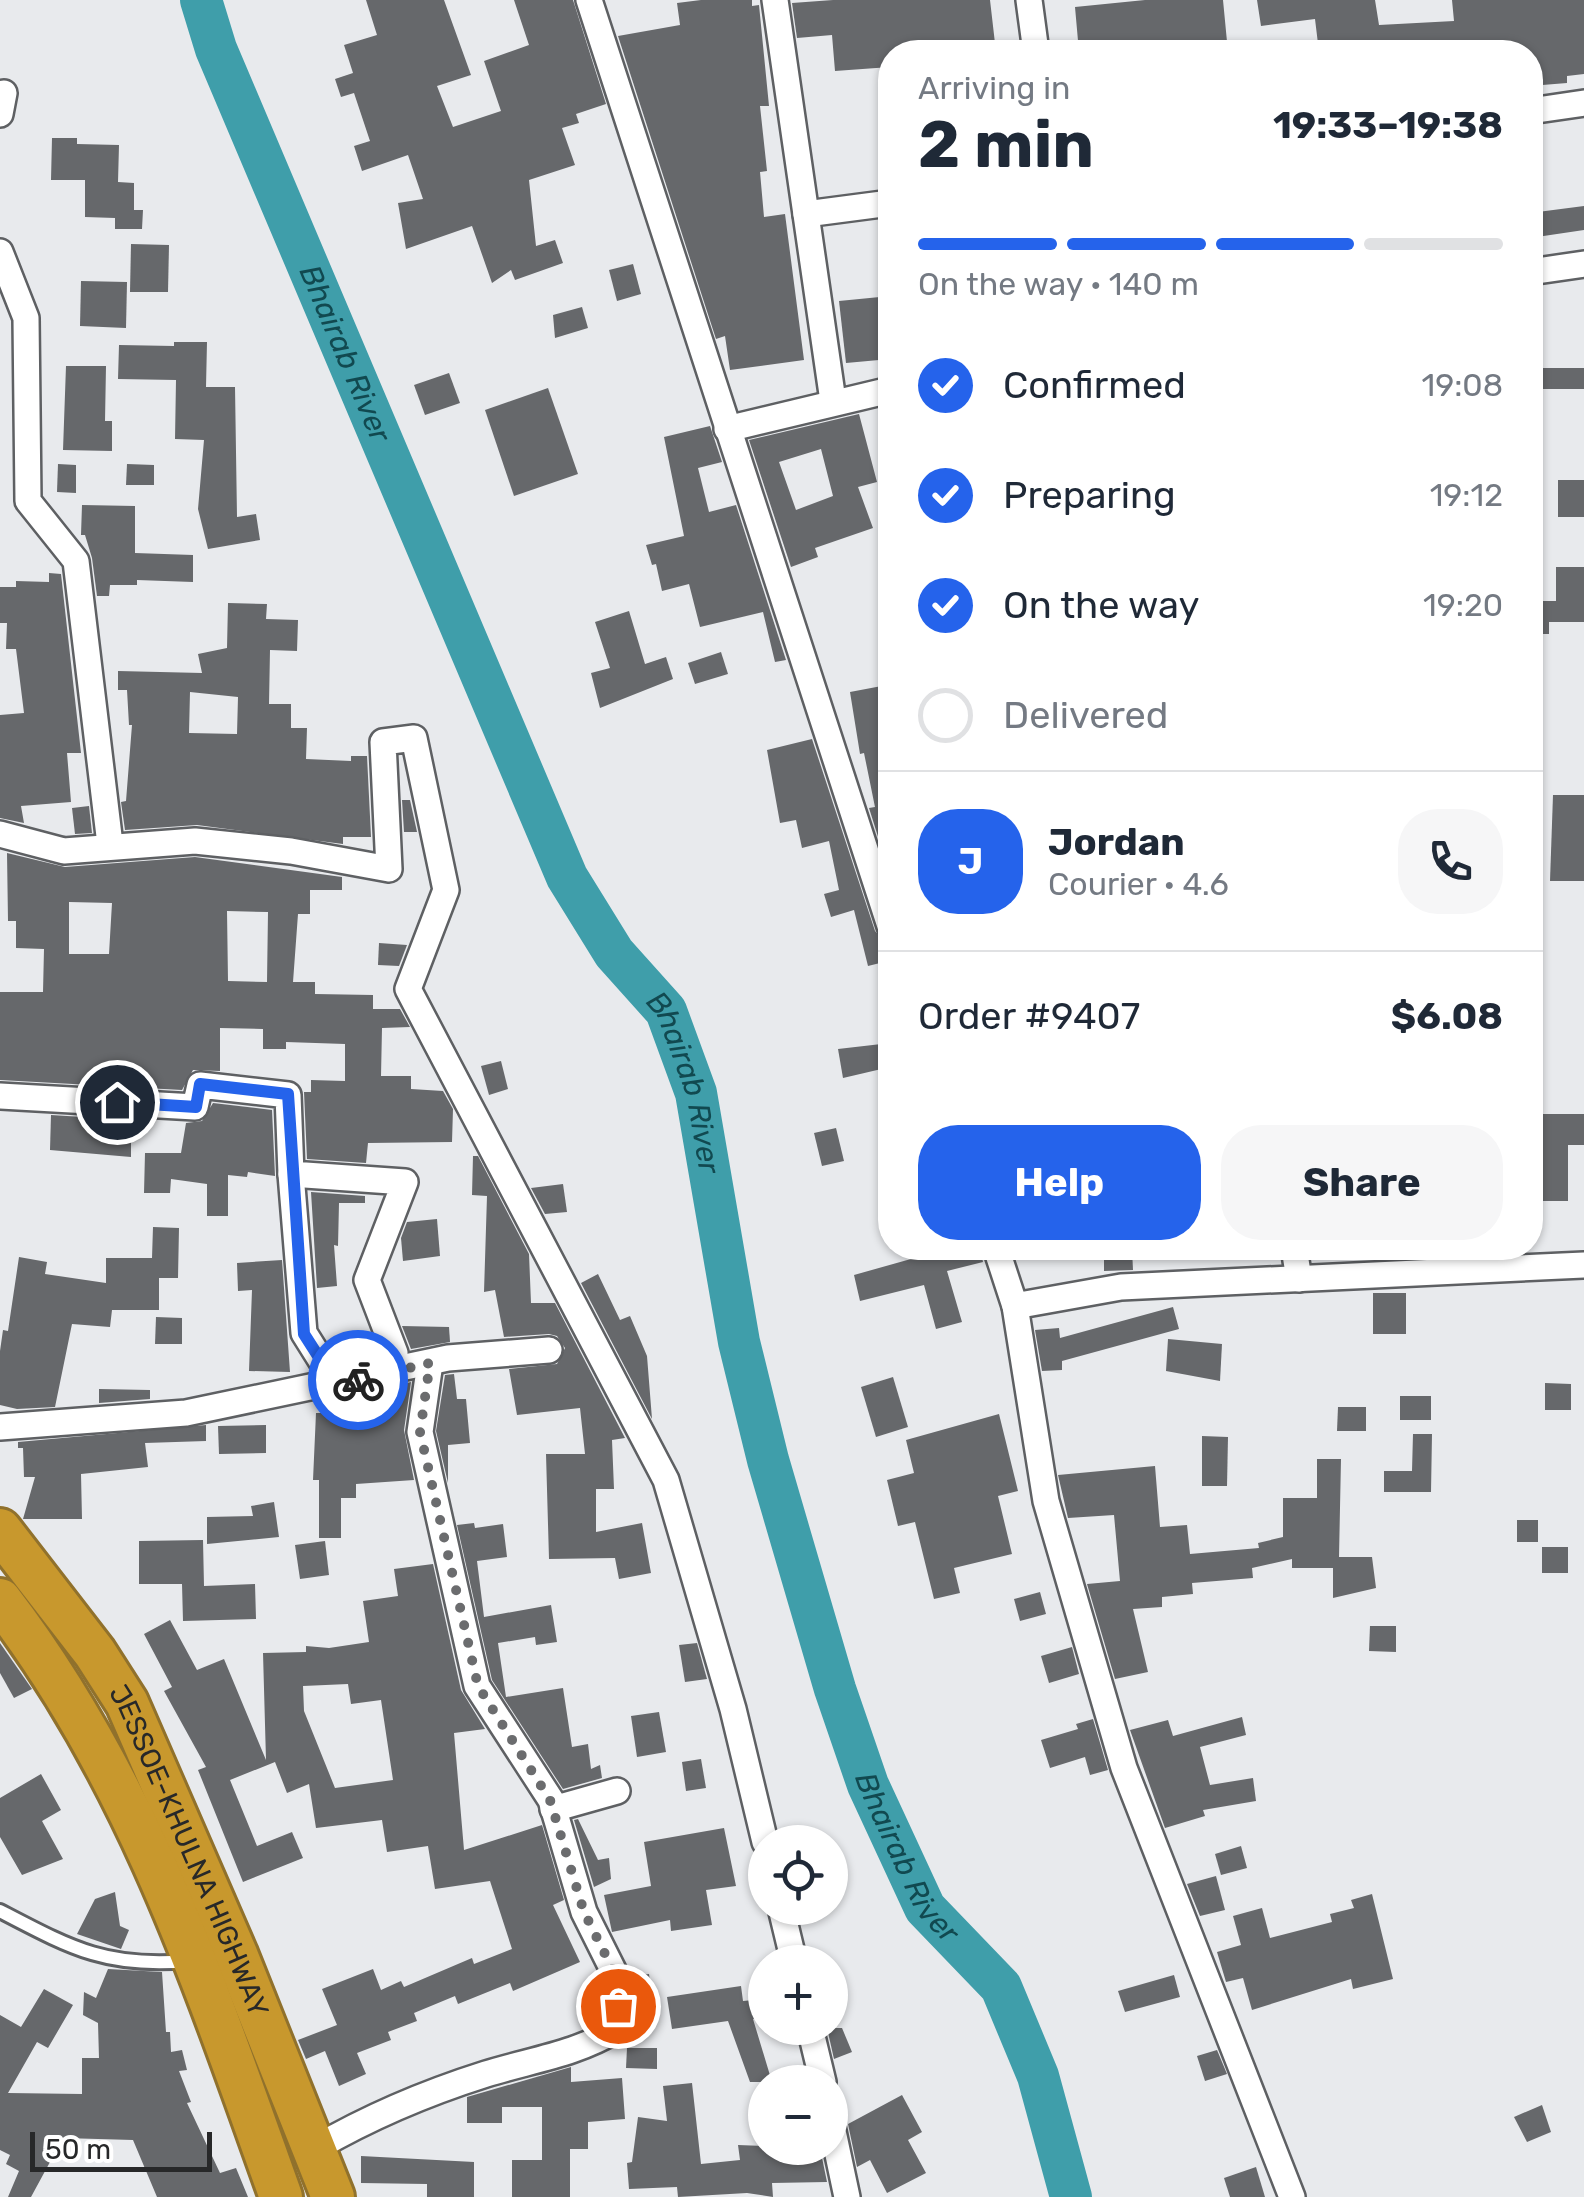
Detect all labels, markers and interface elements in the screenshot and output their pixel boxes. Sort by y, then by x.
text: Arriving in [918,69,1070,107]
text: 19:33–19:38 [1273,102,1503,148]
text: 2 min [918,106,1094,183]
water label: Bhairab River [292,260,399,449]
text: On the way · 140 m [918,265,1199,303]
icon: check [918,358,973,413]
text: Confirmed [1003,362,1186,408]
text: 19:08 [1421,366,1503,404]
icon: check [918,468,973,523]
text: Preparing [1003,472,1176,518]
text: 19:12 [1430,476,1503,514]
icon: check [918,578,973,633]
text: On the way [1003,582,1199,628]
text: 19:20 [1423,586,1503,624]
text: Delivered [1003,692,1168,738]
button: phone [1398,809,1503,914]
text: Jordan [1048,819,1185,865]
text: J [958,838,983,884]
text: Courier · 4.6 [1048,865,1229,903]
water label: Bhairab River [639,984,728,1178]
text: Order #9407 [918,993,1140,1039]
text: $6.08 [1391,993,1503,1039]
pin [75,1060,160,1145]
icon: home [90,1075,145,1130]
button: Help [918,1125,1201,1240]
button: Share [1221,1125,1503,1240]
courier [308,1330,408,1430]
icon: bike [331,1353,386,1408]
street label: JESSOE-KHULNA HIGHWAY [102,1678,275,2021]
water label: Bhairab River [847,1768,968,1951]
map controls [748,1825,848,2165]
button: locate [748,1825,848,1925]
button: + [748,1945,848,2045]
pin [576,1964,661,2049]
icon: bag [591,1979,646,2034]
button: − [748,2065,848,2165]
scale bar [30,2127,212,2172]
text: 50 m [45,2133,111,2166]

